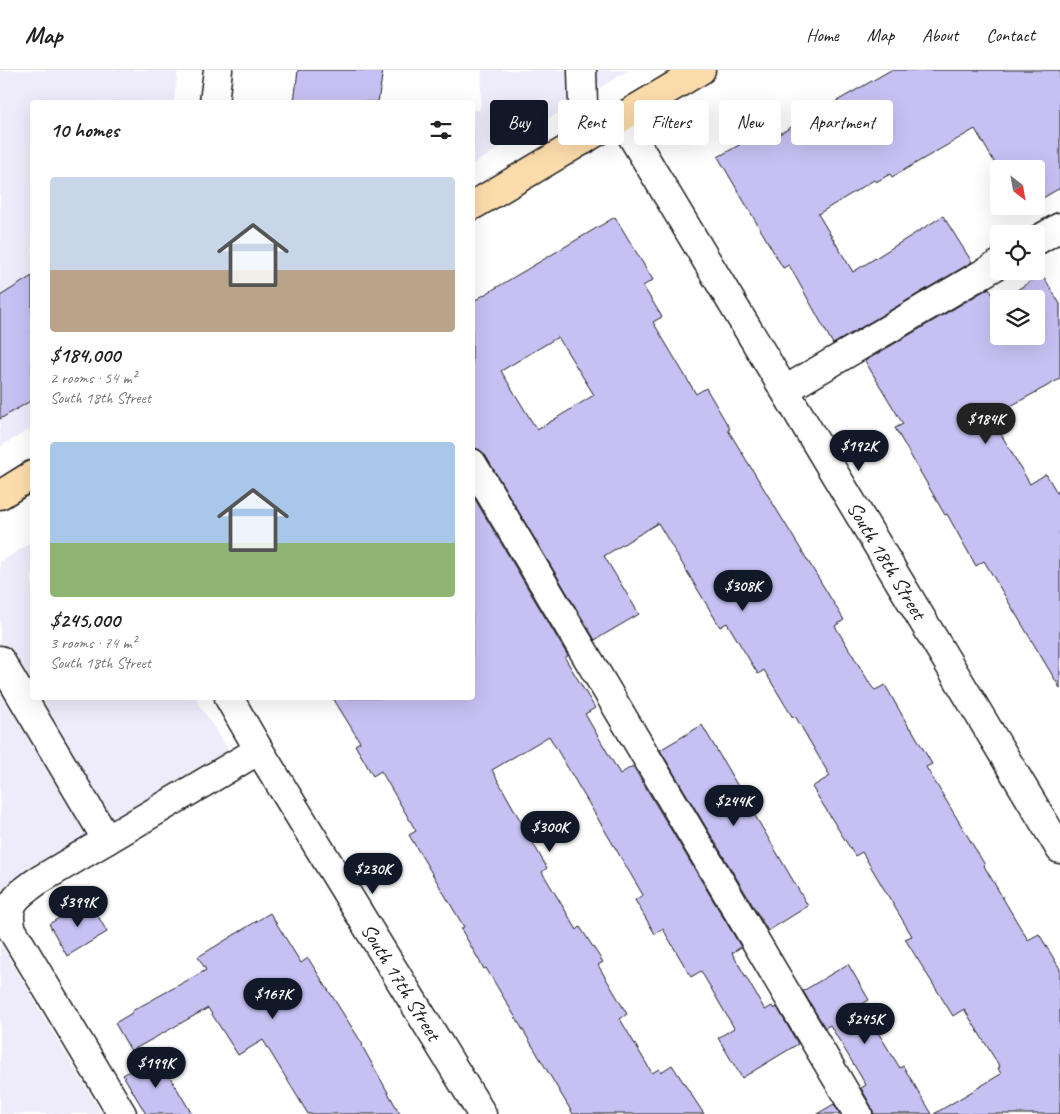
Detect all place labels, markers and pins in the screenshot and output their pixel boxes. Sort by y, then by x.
pin: $184K [951,402,1021,445]
pin: $192K [824,430,894,472]
pin: $308K [708,570,778,612]
pin: $244K [699,784,769,827]
pin: $300K [515,810,585,853]
pin: $230K [338,852,408,895]
pin: $399K [43,886,113,928]
pin: $167K [238,978,308,1020]
pin: $245K [830,1002,900,1045]
pin: $199K [121,1046,191,1089]

